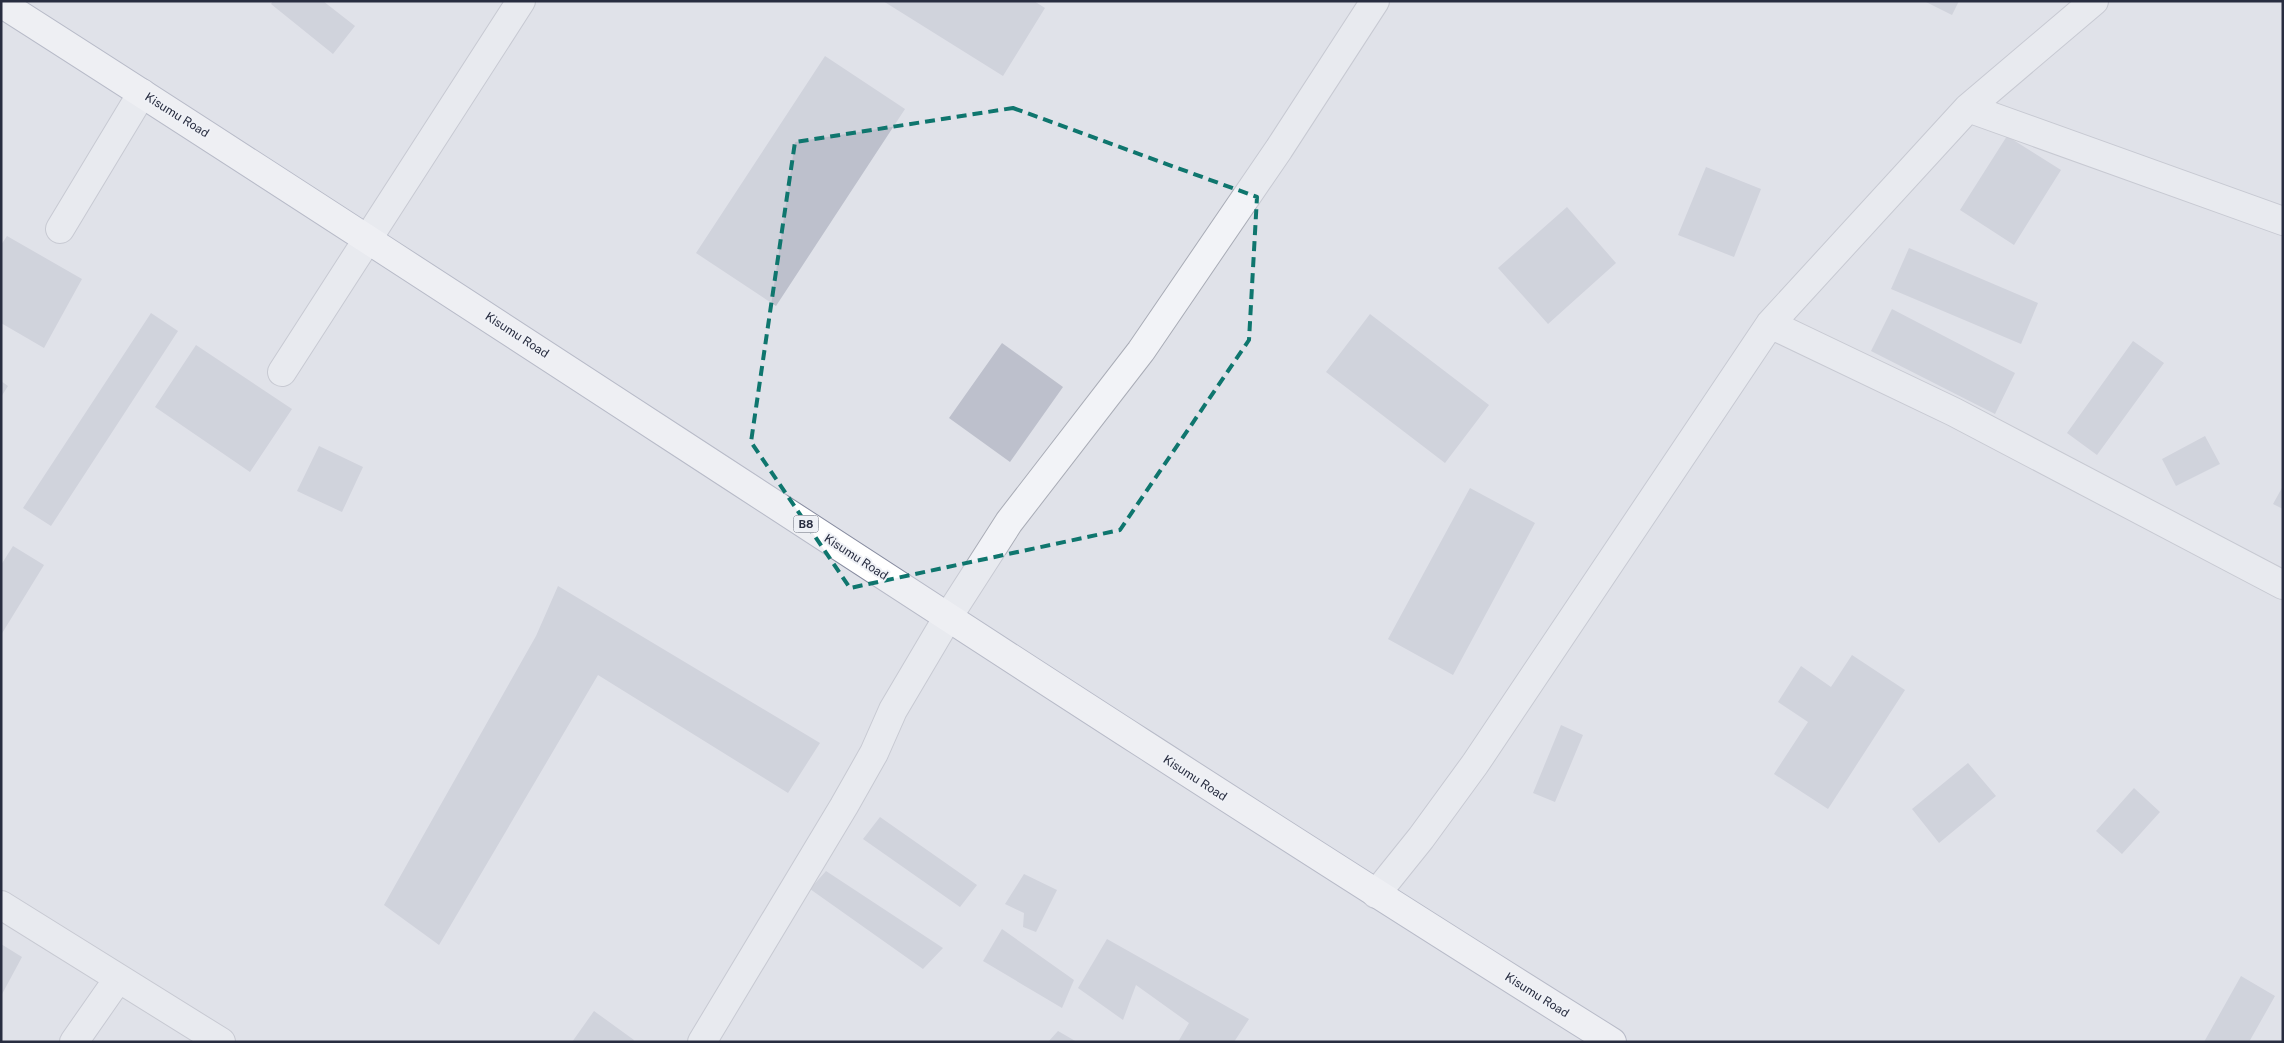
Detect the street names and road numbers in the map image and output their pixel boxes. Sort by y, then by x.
street label: Kisumu Road [142,90,212,140]
street label: Kisumu Road [483,309,551,361]
road number: B8 [794,516,818,532]
street label: Kisumu Road [822,531,890,583]
street label: Kisumu Road [1161,752,1229,804]
street label: Kisumu Road [1502,970,1572,1020]

